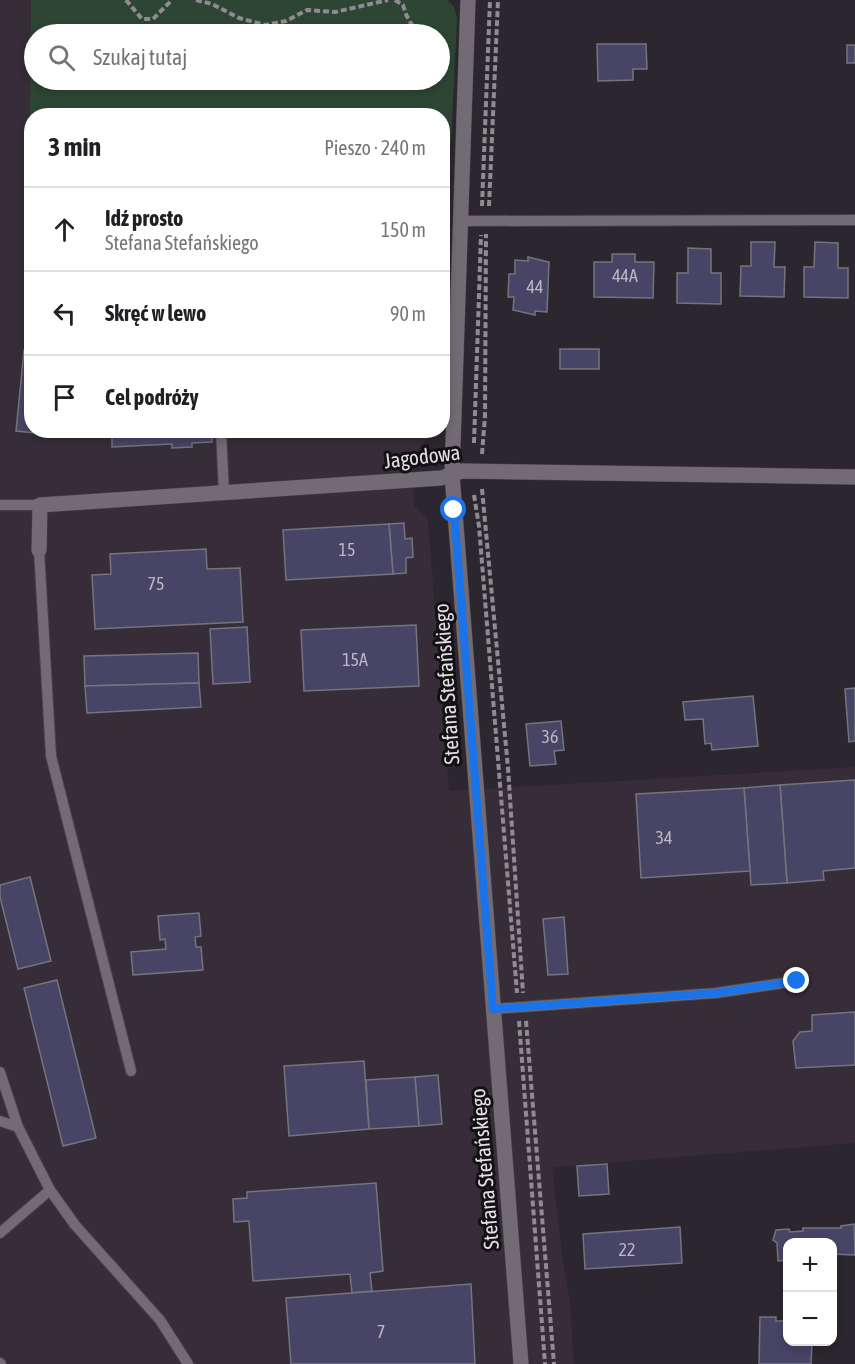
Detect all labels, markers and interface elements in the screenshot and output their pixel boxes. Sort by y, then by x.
search box [24,24,450,90]
icon: search [45,41,78,74]
text: Szukaj tutaj [93,44,187,70]
text: 3 min [48,132,101,162]
text: Pieszo · 240 m [324,136,426,159]
text: Idź prosto [105,205,183,231]
icon: ahead [48,213,81,246]
text: 150 m [381,218,426,241]
text: Stefana Stefańskiego [105,231,259,254]
house number: 44A [612,265,638,286]
house number: 44 [527,276,543,297]
icon: left [48,297,81,330]
text: Skręć w lewo [105,300,206,326]
text: 90 m [390,302,426,325]
icon: arrive [48,381,81,414]
text: Cel podróży [105,384,199,410]
street label: Jagodowa [382,439,462,473]
route start [440,496,466,522]
house number: 15 [339,539,355,560]
house number: 75 [148,573,164,594]
street label: Stefana Stefańskiego [428,603,464,765]
house number: 15A [342,649,368,670]
house number: 36 [542,726,558,747]
house number: 34 [656,827,672,848]
route end [783,967,809,993]
street label: Stefana Stefańskiego [465,1088,503,1250]
map controls [783,1238,837,1346]
button: + [783,1238,837,1292]
house number: 22 [619,1239,635,1260]
button: − [783,1292,837,1346]
house number: 7 [377,1321,385,1342]

